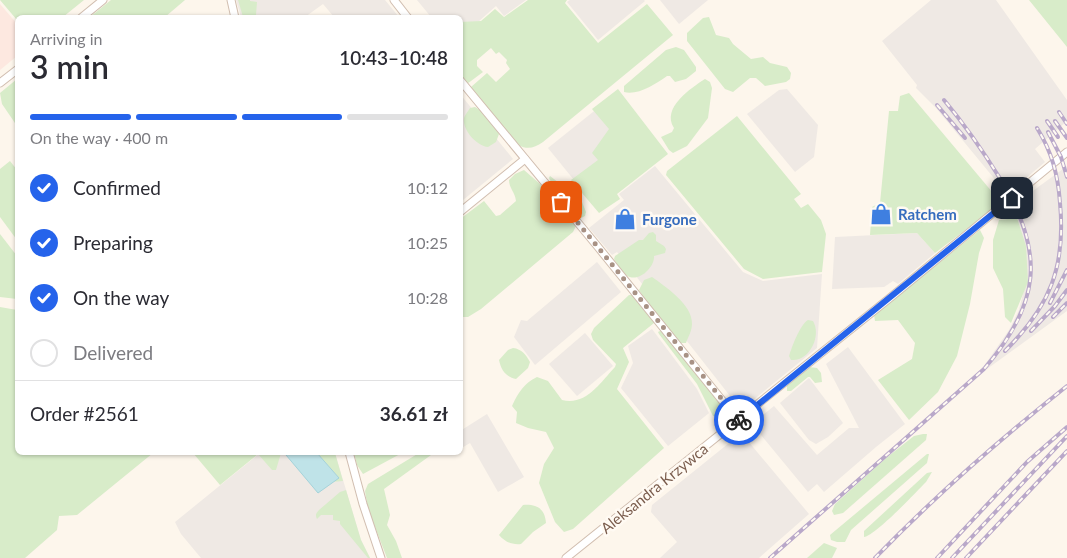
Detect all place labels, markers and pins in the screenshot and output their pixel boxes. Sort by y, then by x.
pin [991,177,1033,219]
pin [540,181,582,223]
shop icon: Ratchem [868,201,894,227]
place label: Ratchem [898,205,957,223]
shop icon: Furgone [612,206,638,232]
place label: Furgone [642,210,697,228]

